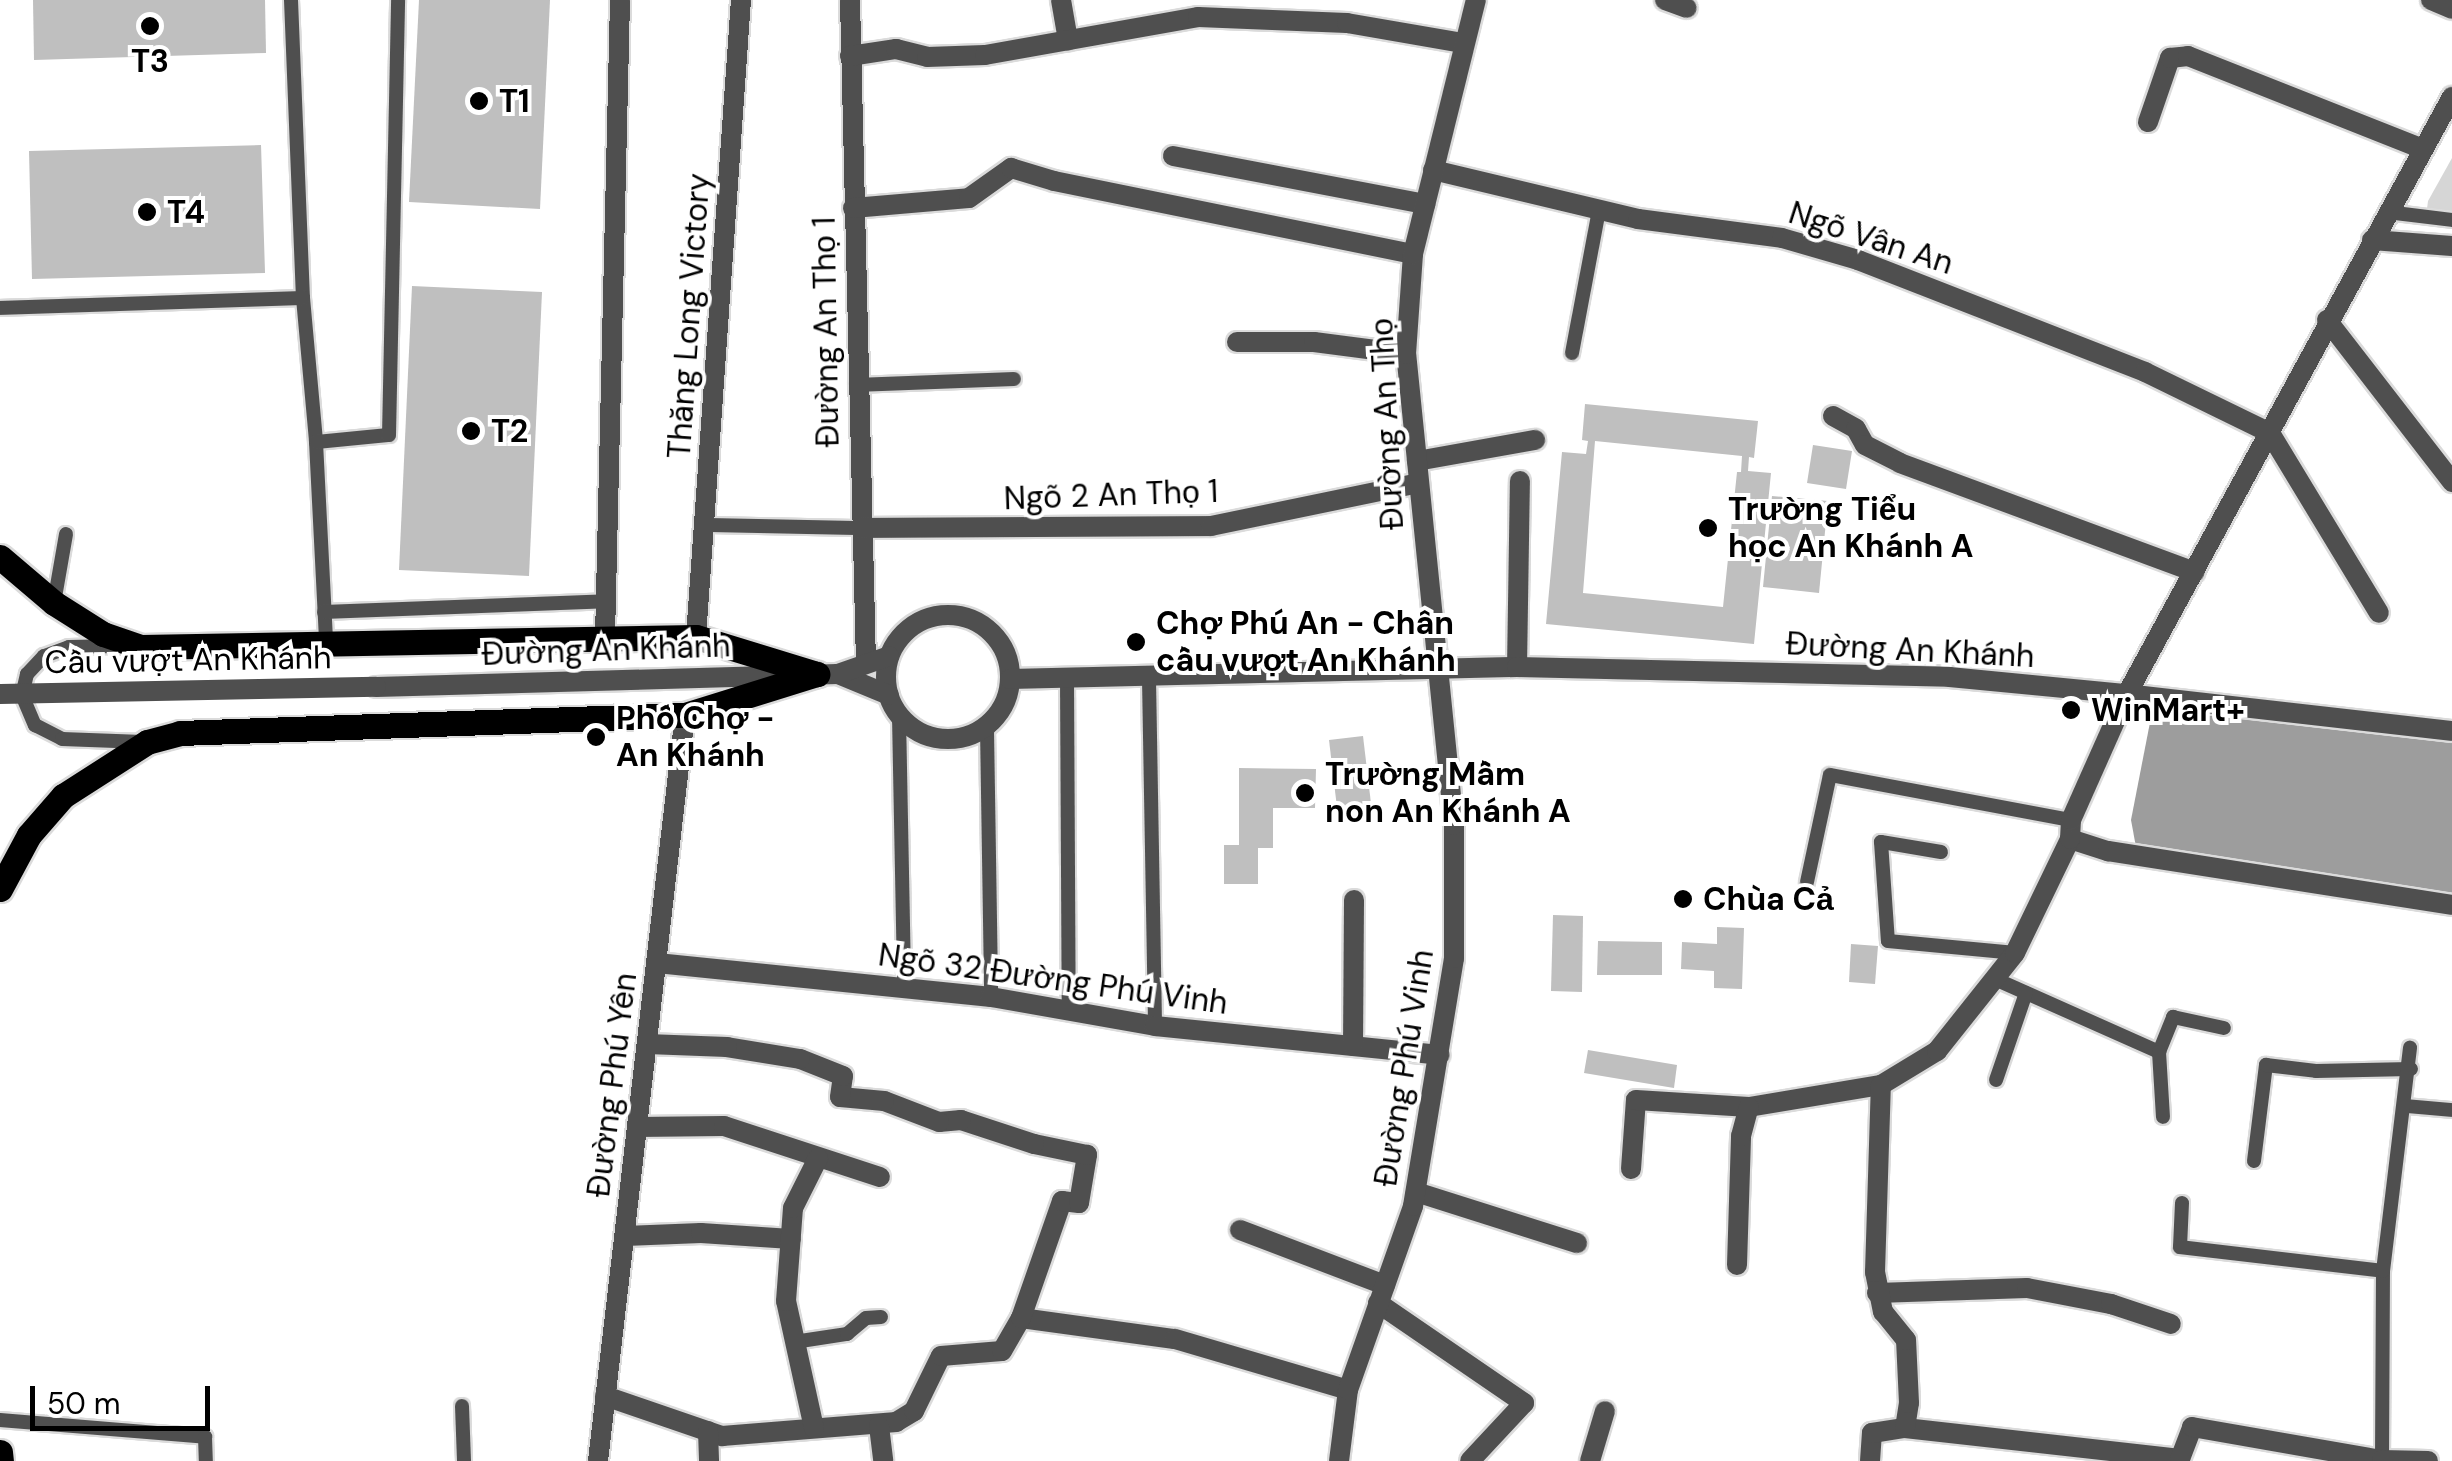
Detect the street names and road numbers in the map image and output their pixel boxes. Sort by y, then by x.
street label: Thăng Long Victory [660,172,718,460]
street label: Ngõ Vân An [1784,193,1958,283]
street label: Đường An Thọ 1 [805,216,847,448]
street label: Đường An Thọ [1362,317,1412,531]
street label: Ngõ 2 An Thọ 1 [1003,472,1219,518]
street label: Đường An Khánh [1785,624,2035,676]
street label: Đường An Khánh [481,626,731,674]
street label: Cầu vượt An Khánh [44,638,332,682]
street label: Ngõ 32 Đường Phú Vinh [876,935,1230,1023]
street label: Đường Phú Vinh [1366,947,1442,1189]
street label: Đường Phú Yên [579,971,645,1199]

